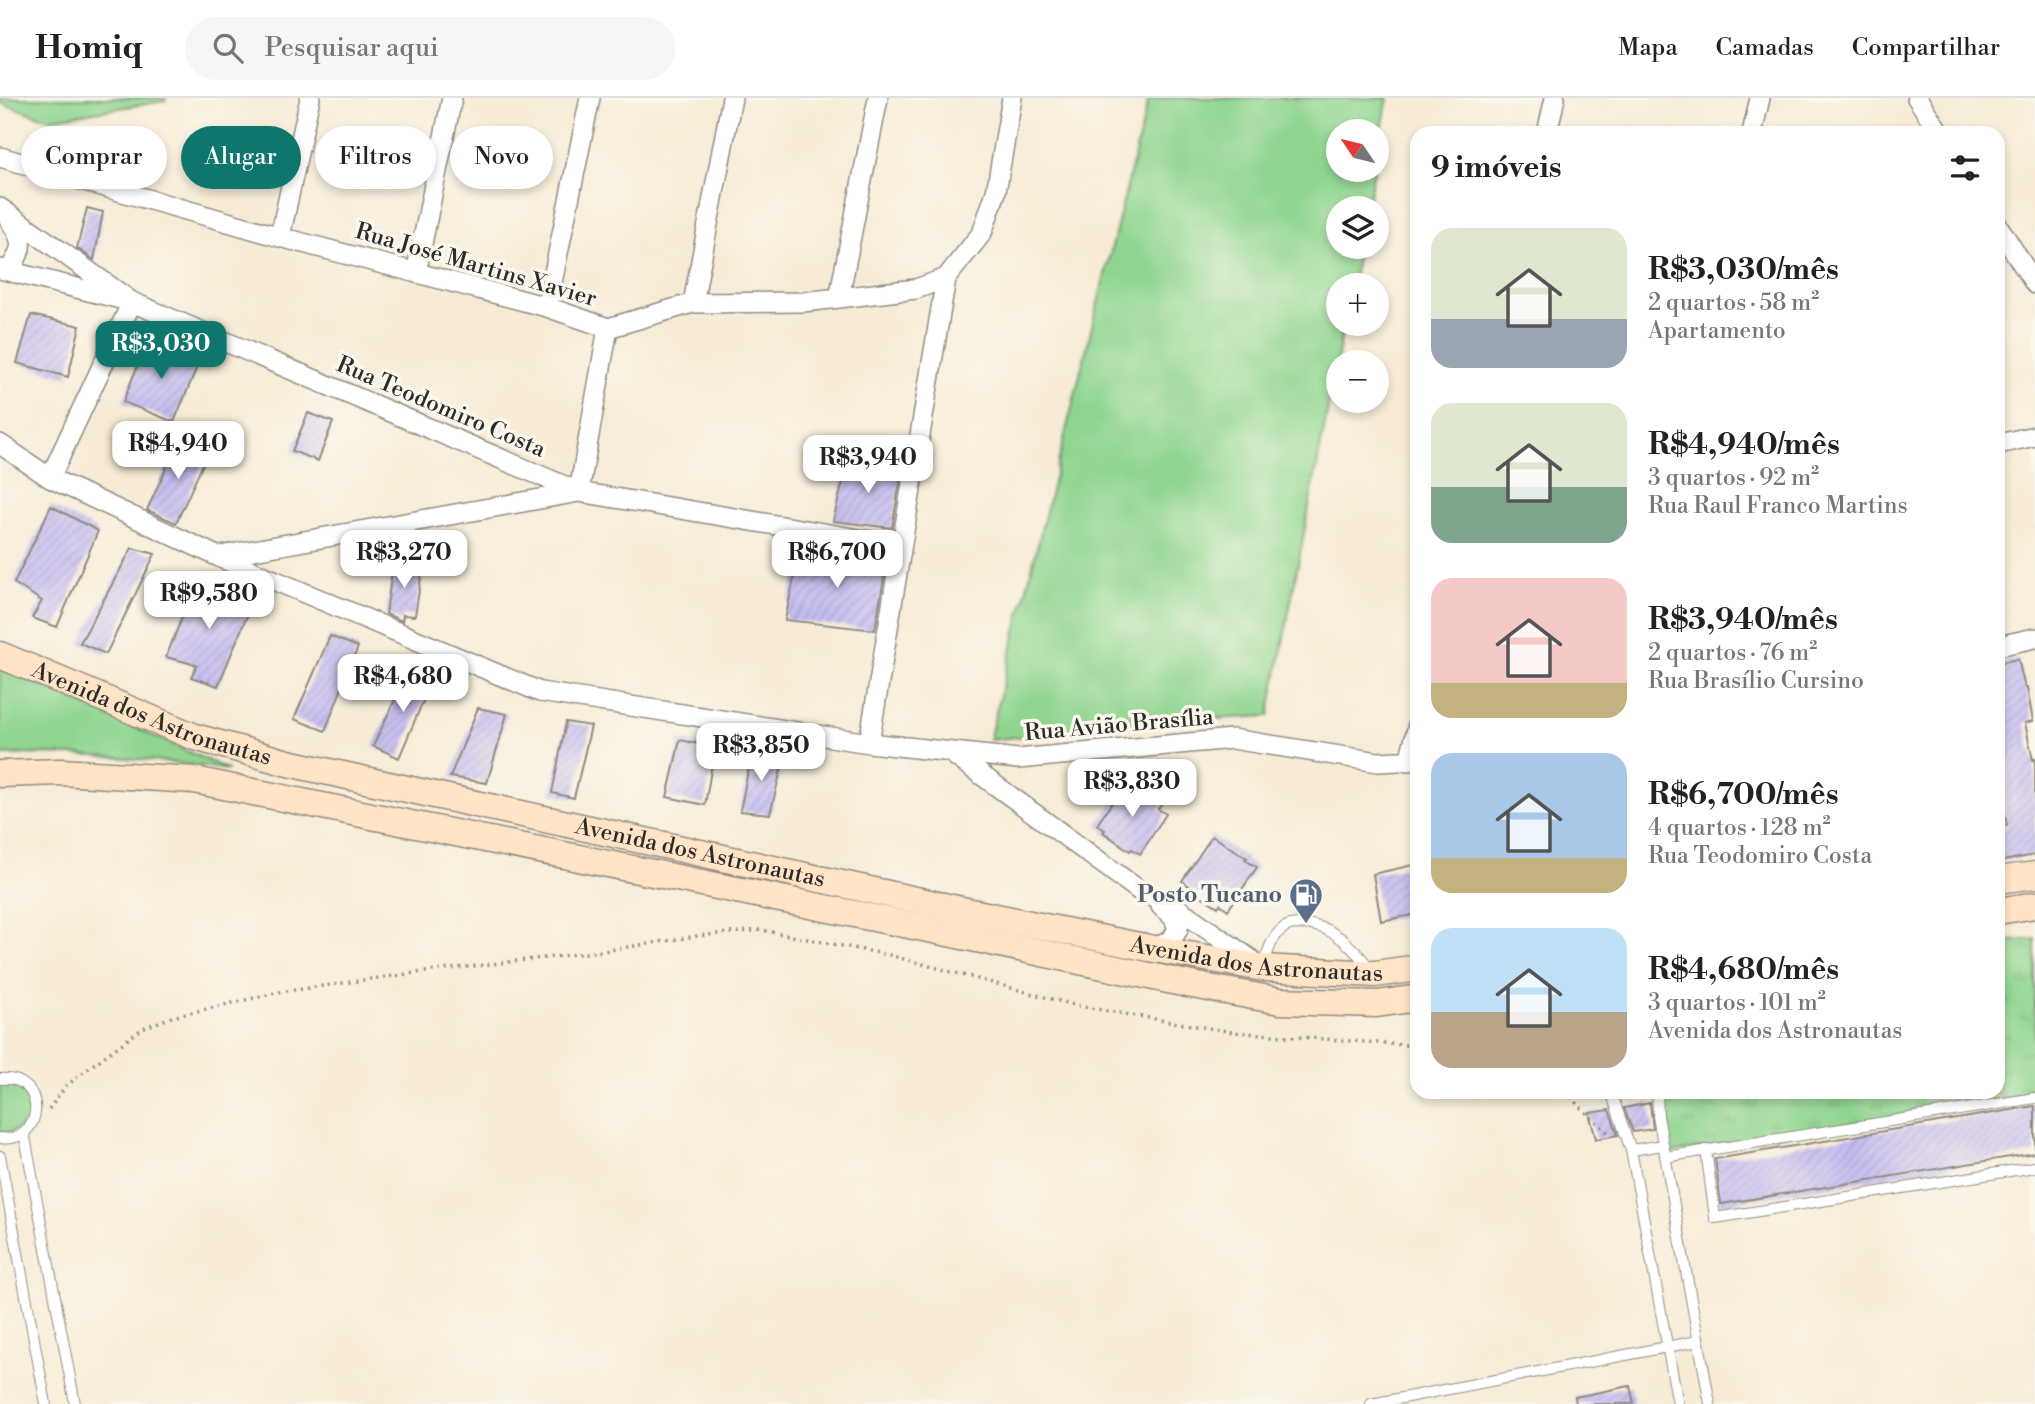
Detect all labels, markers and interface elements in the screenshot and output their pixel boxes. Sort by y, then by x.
search box [185,17,675,80]
text: Homiq [35,28,143,69]
icon: search [209,29,247,67]
text: Pesquisar aqui [265,32,439,64]
text: Mapa [1618,33,1678,63]
text: Camadas [1716,33,1814,63]
text: Compartilhar [1852,33,2000,63]
north arrow [1326,119,1390,182]
map controls [1326,119,1389,413]
chip: Comprar [21,126,167,189]
chip: Alugar [181,126,301,189]
chip: Filtros [315,126,436,189]
chip: Novo [450,126,553,189]
text: 9 imóveis [1431,149,1562,187]
icon: filters [1946,149,1984,187]
button: layers [1326,196,1389,259]
street label: Rua José Martins Xavier [352,217,600,313]
text: R$3,030/mês [1648,251,1839,289]
icon: home [1487,256,1571,340]
button: + [1326,273,1389,336]
text: 2 quartos · 58 m² [1648,289,1819,317]
text: Apartamento [1648,317,1786,345]
pin: R$3,030 [96,322,226,381]
text: R$3,030 [112,330,210,358]
street label: Rua Teodomiro Costa [332,350,550,464]
button: − [1326,350,1389,413]
pin: R$4,940 [113,422,243,481]
text: R$4,940/mês [1648,426,1840,464]
text: R$4,940 [128,430,228,458]
icon: home [1487,431,1571,515]
pin: R$3,940 [803,436,933,495]
text: R$3,940 [819,444,917,472]
text: 3 quartos · 92 m² [1648,464,1819,492]
text: Rua Raul Franco Martins [1648,492,1908,520]
pin: R$3,270 [339,531,469,590]
pin: R$6,700 [772,531,902,590]
text: R$3,270 [356,539,452,567]
text: R$6,700 [788,539,886,567]
pin: R$9,580 [144,572,274,631]
text: R$9,580 [160,580,258,608]
text: R$3,940/mês [1648,601,1838,639]
icon: home [1487,606,1571,690]
text: 2 quartos · 76 m² [1648,639,1817,667]
pin: R$4,680 [338,654,468,714]
street label: Avenida dos Astronautas [27,656,275,772]
text: R$4,680 [353,663,453,691]
text: Rua Brasílio Cursino [1648,667,1864,695]
street label: Rua Avião Brasília [1023,703,1215,747]
pin: R$3,850 [696,724,826,783]
text: R$3,850 [712,732,810,760]
pin: R$3,830 [1067,760,1197,819]
text: R$3,830 [1084,768,1180,796]
text: R$6,700/mês [1648,776,1839,814]
icon: home [1487,781,1571,865]
street label: Avenida dos Astronautas [572,812,828,894]
text: 4 quartos · 128 m² [1648,814,1831,842]
text: Rua Teodomiro Costa [1648,842,1872,870]
fuel station icon: Posto Tucano [1287,876,1325,925]
place label: Posto Tucano [1137,881,1282,909]
street label: Avenida dos Astronautas [1127,930,1384,988]
text: R$4,680/mês [1648,951,1839,989]
icon: home [1487,956,1571,1040]
text: 3 quartos · 101 m² [1648,989,1826,1017]
text: Avenida dos Astronautas [1648,1017,1902,1045]

